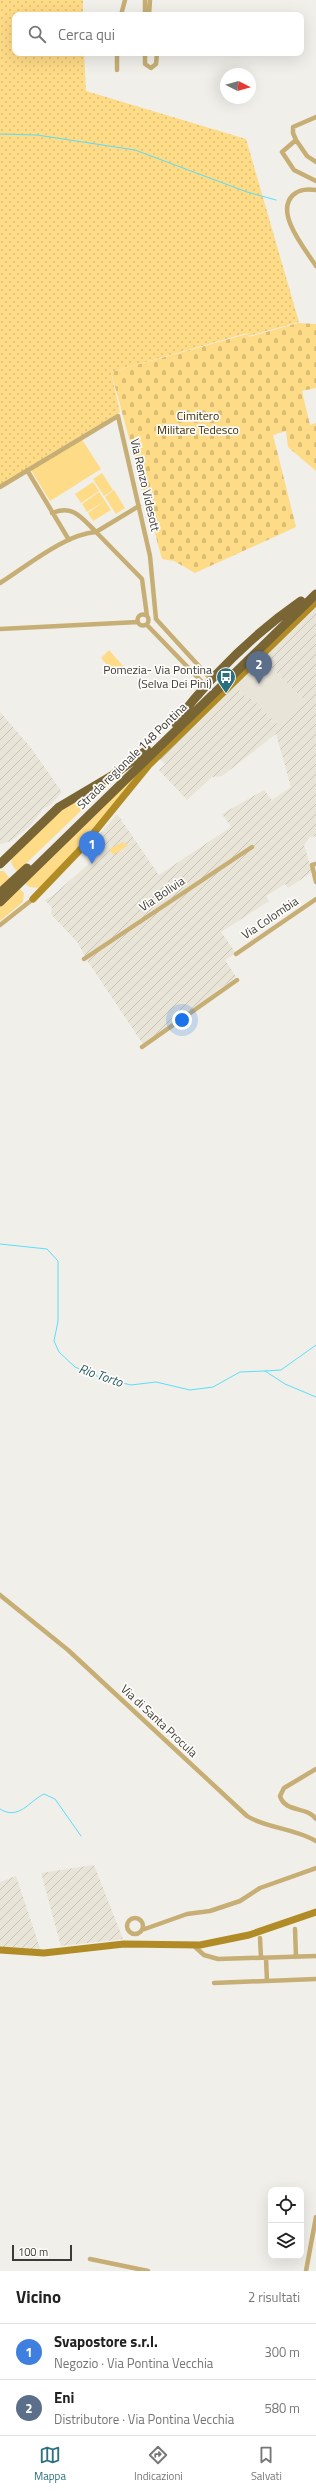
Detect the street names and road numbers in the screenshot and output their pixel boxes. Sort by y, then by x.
street label: Via Renzo Videsott [126,437,166,534]
street label: Strada regionale 148 Pontina [72,698,191,813]
street label: Via Bolivia [135,871,189,916]
street label: Via Colombia [237,892,302,944]
street label: Via di Santa Procula [116,1680,202,1762]

